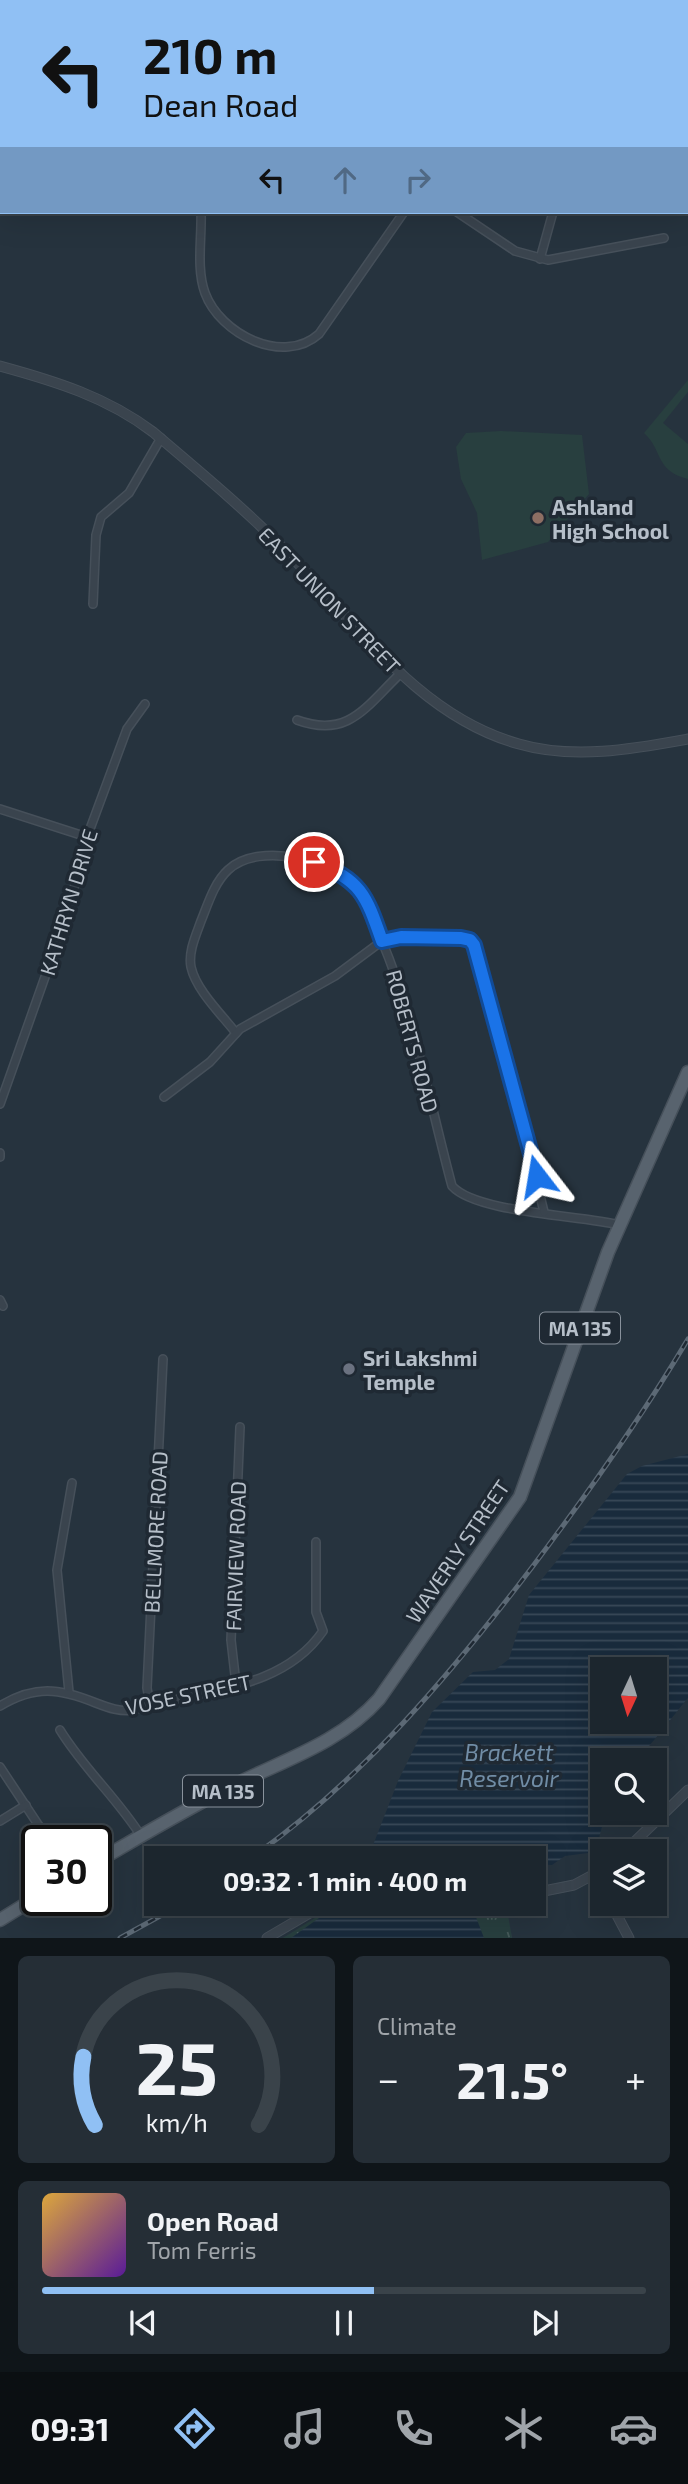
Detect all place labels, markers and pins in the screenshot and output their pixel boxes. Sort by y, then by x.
place label: Ashland High School [552,494,669,543]
marker: Ashland High School [530,510,546,526]
pin [284,832,344,892]
place label: Sri Lakshmi Temple [363,1345,478,1394]
marker: Sri Lakshmi Temple [341,1361,357,1377]

